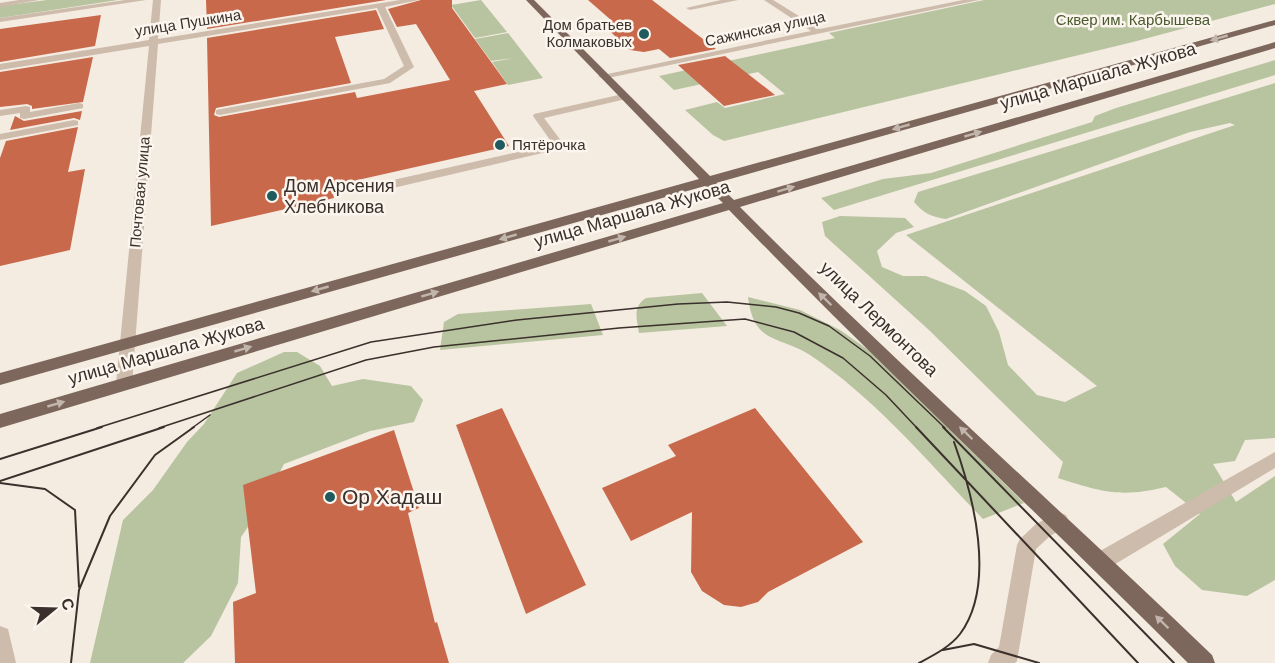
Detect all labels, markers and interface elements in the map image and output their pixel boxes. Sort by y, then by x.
street label: улица Пушкина [134,6,243,39]
street label: Сажинская улица [703,7,827,50]
park label: Сквер им. Карбышева [1056,11,1211,28]
place label: Дом братьев Колмаковых [543,16,632,50]
marker: Дом братьев Колмаковых [637,27,651,41]
one-way arrow [1210,33,1228,43]
street label: улица Маршала Жукова [998,38,1199,114]
one-way arrow [892,123,910,132]
one-way arrow [964,129,982,138]
street label: Почтовая улица [126,135,153,248]
place label: Пятёрочка [512,136,586,153]
marker: Пятёрочка [493,138,507,152]
place label: Дом Арсения Хлебникова [284,176,395,217]
street label: улица Маршала Жукова [532,176,733,252]
one-way arrow [777,184,795,193]
marker: Дом Арсения Хлебникова [265,189,279,203]
one-way arrow [499,232,517,242]
one-way arrow [608,234,626,243]
street label: улица Лермонтова [816,258,943,381]
one-way arrow [311,285,329,294]
one-way arrow [421,289,439,298]
one-way arrow [817,292,832,306]
street label: улица Маршала Жукова [66,313,267,389]
one-way arrow [234,344,252,353]
one-way arrow [47,399,65,408]
one-way arrow [959,426,974,440]
place label: Ор Хадаш [342,485,442,508]
marker: Ор Хадаш [323,490,337,504]
north arrow [24,579,84,639]
text: С [58,596,78,613]
one-way arrow [1155,616,1169,630]

